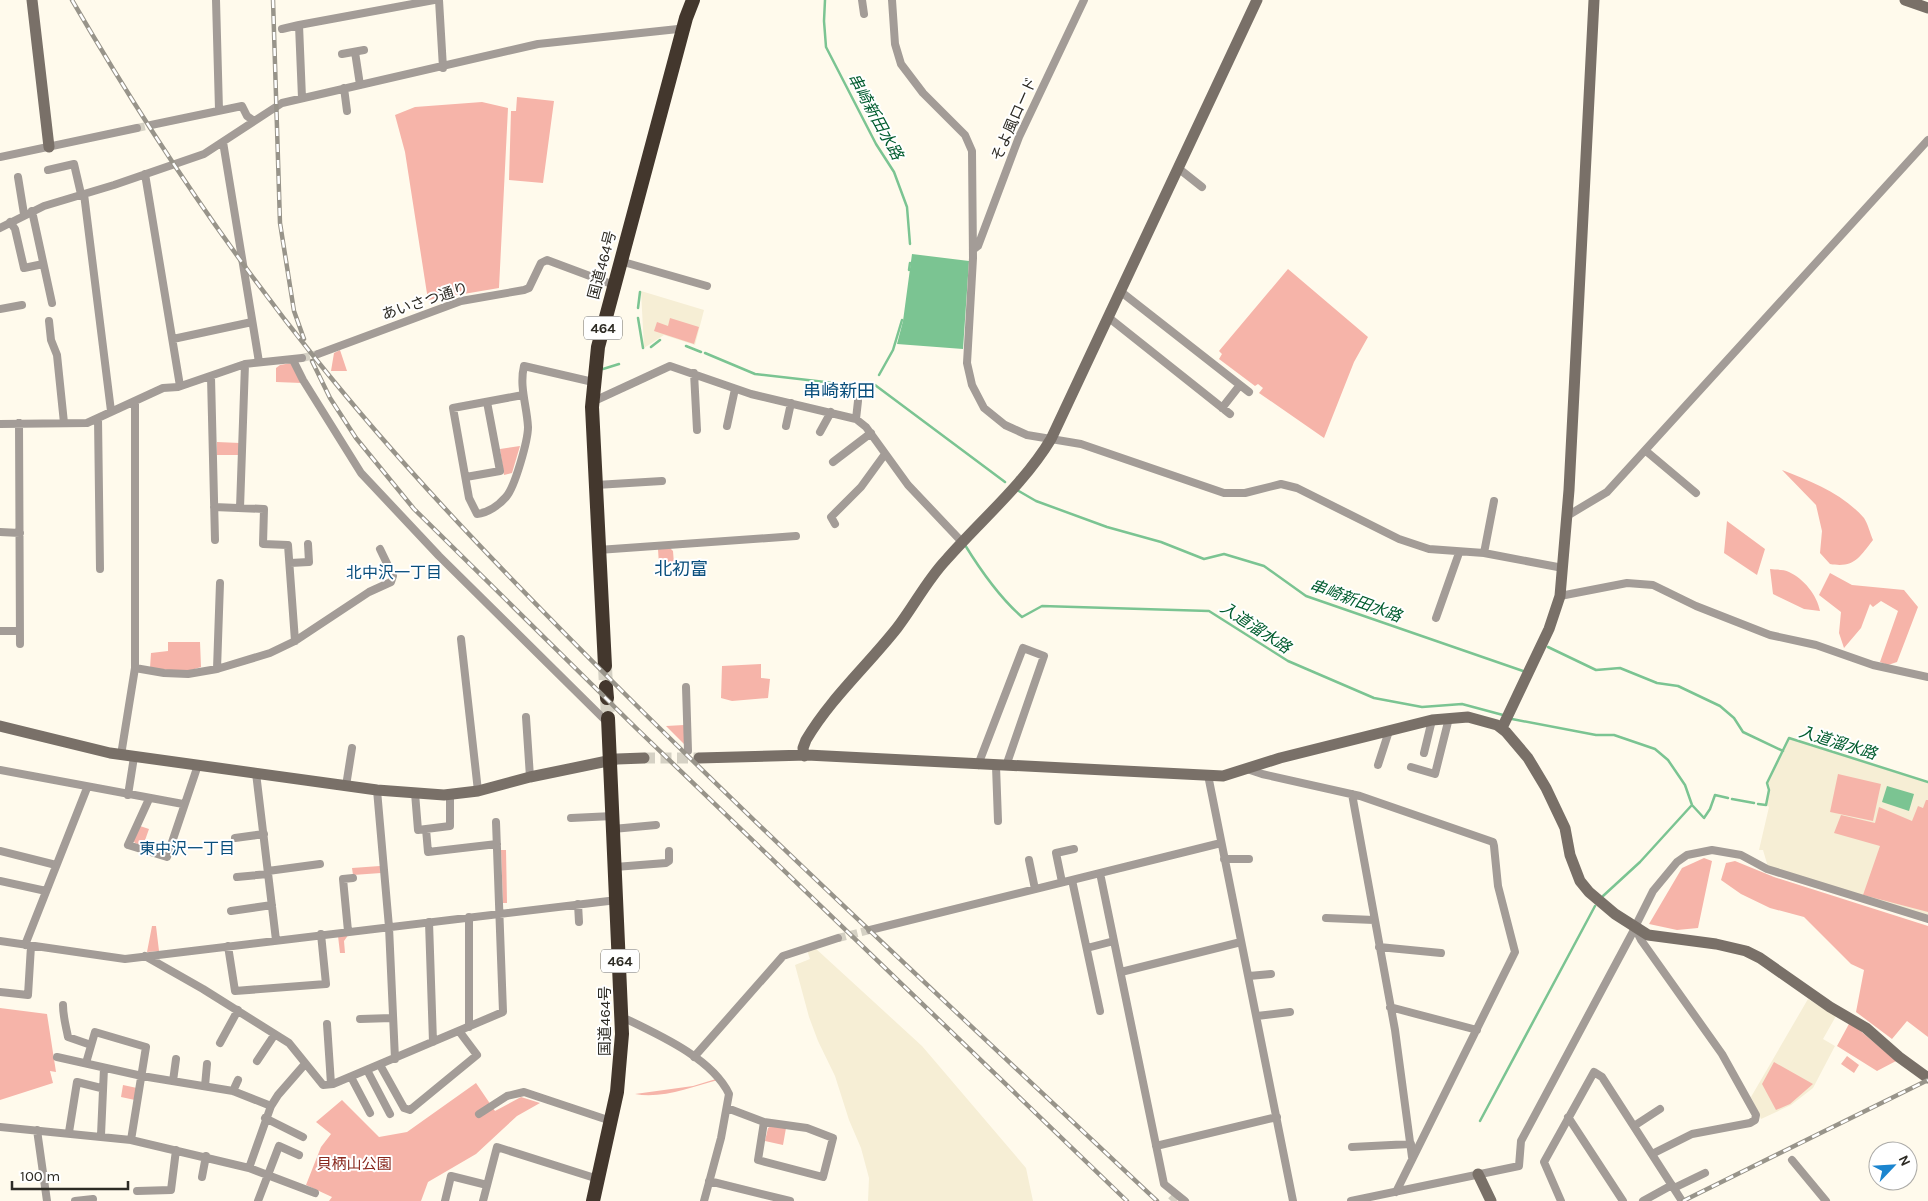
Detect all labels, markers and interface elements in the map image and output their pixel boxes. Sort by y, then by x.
water label: 串崎新田水路 [844,70,908,165]
street label: そよ風ロード [987,74,1041,164]
street label: 国道464号 [584,229,620,301]
street label: あいさつ通り [379,279,471,323]
road number: 464 [584,316,622,339]
district label: 串崎新田 [803,380,875,402]
district label: 北初富 [654,558,708,580]
district label: 北中沢一丁目 [346,563,442,582]
water label: 串崎新田水路 [1307,575,1406,626]
water label: 入道溜水路 [1217,598,1296,658]
water label: 入道溜水路 [1797,722,1881,764]
district label: 東中沢一丁目 [139,839,235,858]
road number: 464 [601,949,639,972]
street label: 国道464号 [596,986,614,1056]
north arrow [1868,1141,1918,1191]
text: N [1895,1153,1914,1169]
park label: 貝柄山公園 [316,1155,392,1173]
scale bar [12,1158,129,1190]
text: 100 m [20,1167,60,1185]

